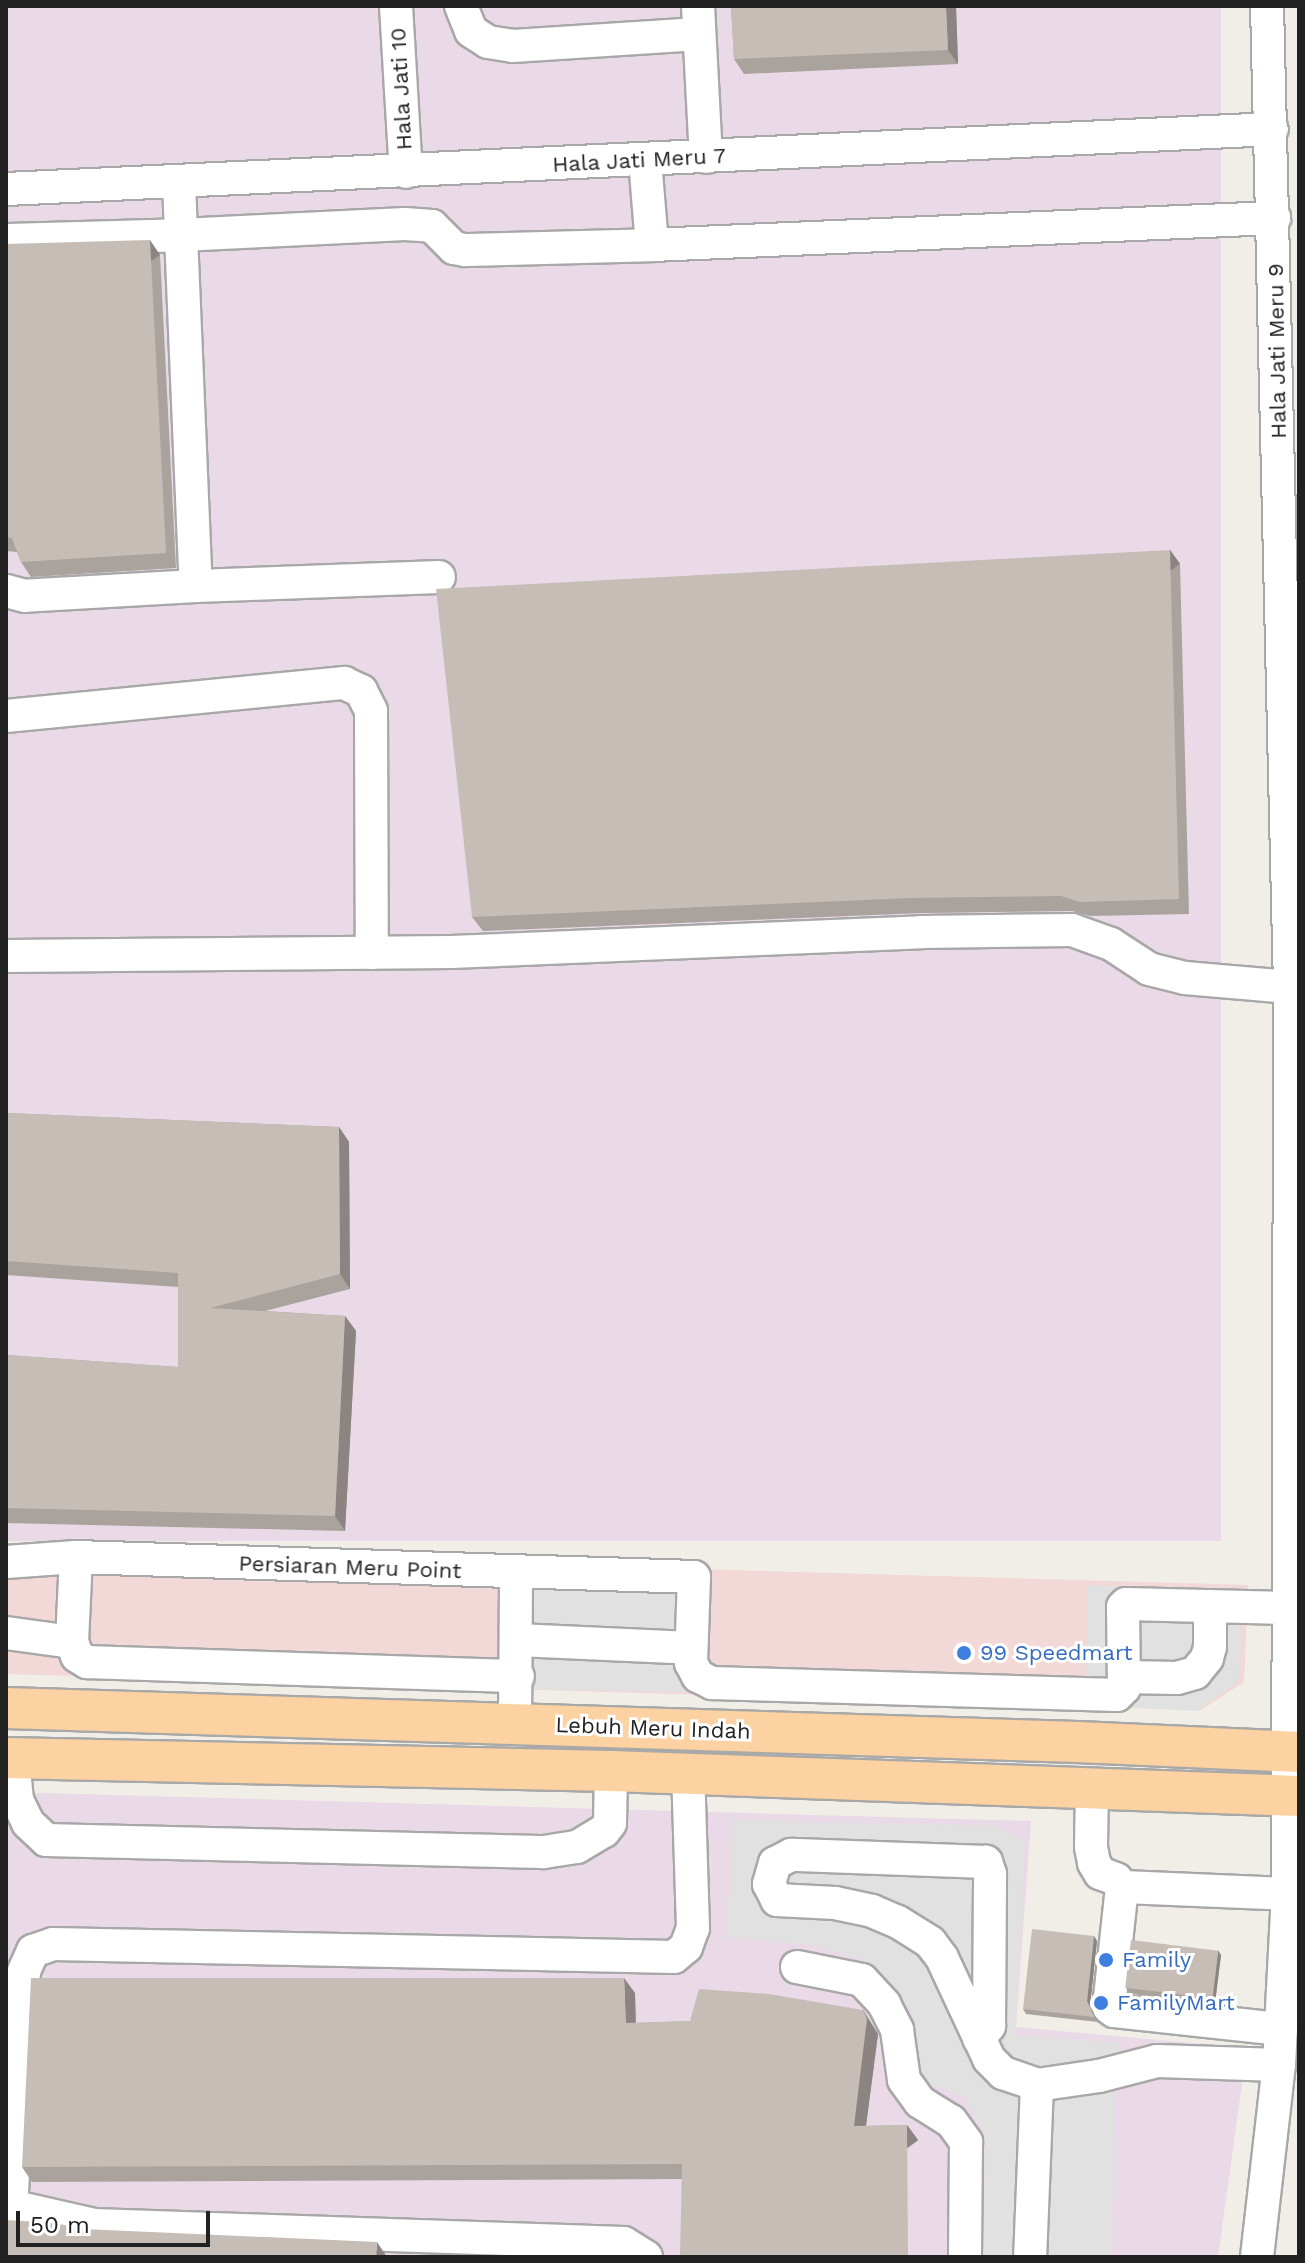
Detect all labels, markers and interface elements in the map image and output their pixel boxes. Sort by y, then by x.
street label: Hala Jati 10 [385,26,417,152]
street label: Hala Jati Meru 7 [551,142,727,178]
street label: Hala Jati Meru 9 [1262,262,1292,440]
street label: Persiaran Meru Point [238,1550,462,1584]
place label: 99 Speedmart [980,1640,1133,1666]
marker: 99 Speedmart [955,1644,973,1662]
street label: Lebuh Meru Indah [555,1711,751,1745]
place label: Family [1122,1947,1191,1973]
marker: Family [1097,1951,1115,1969]
place label: FamilyMart [1117,1990,1235,2016]
marker: FamilyMart [1092,1994,1110,2012]
scale bar [20,2195,214,2245]
text: 50 m [30,2211,90,2239]

